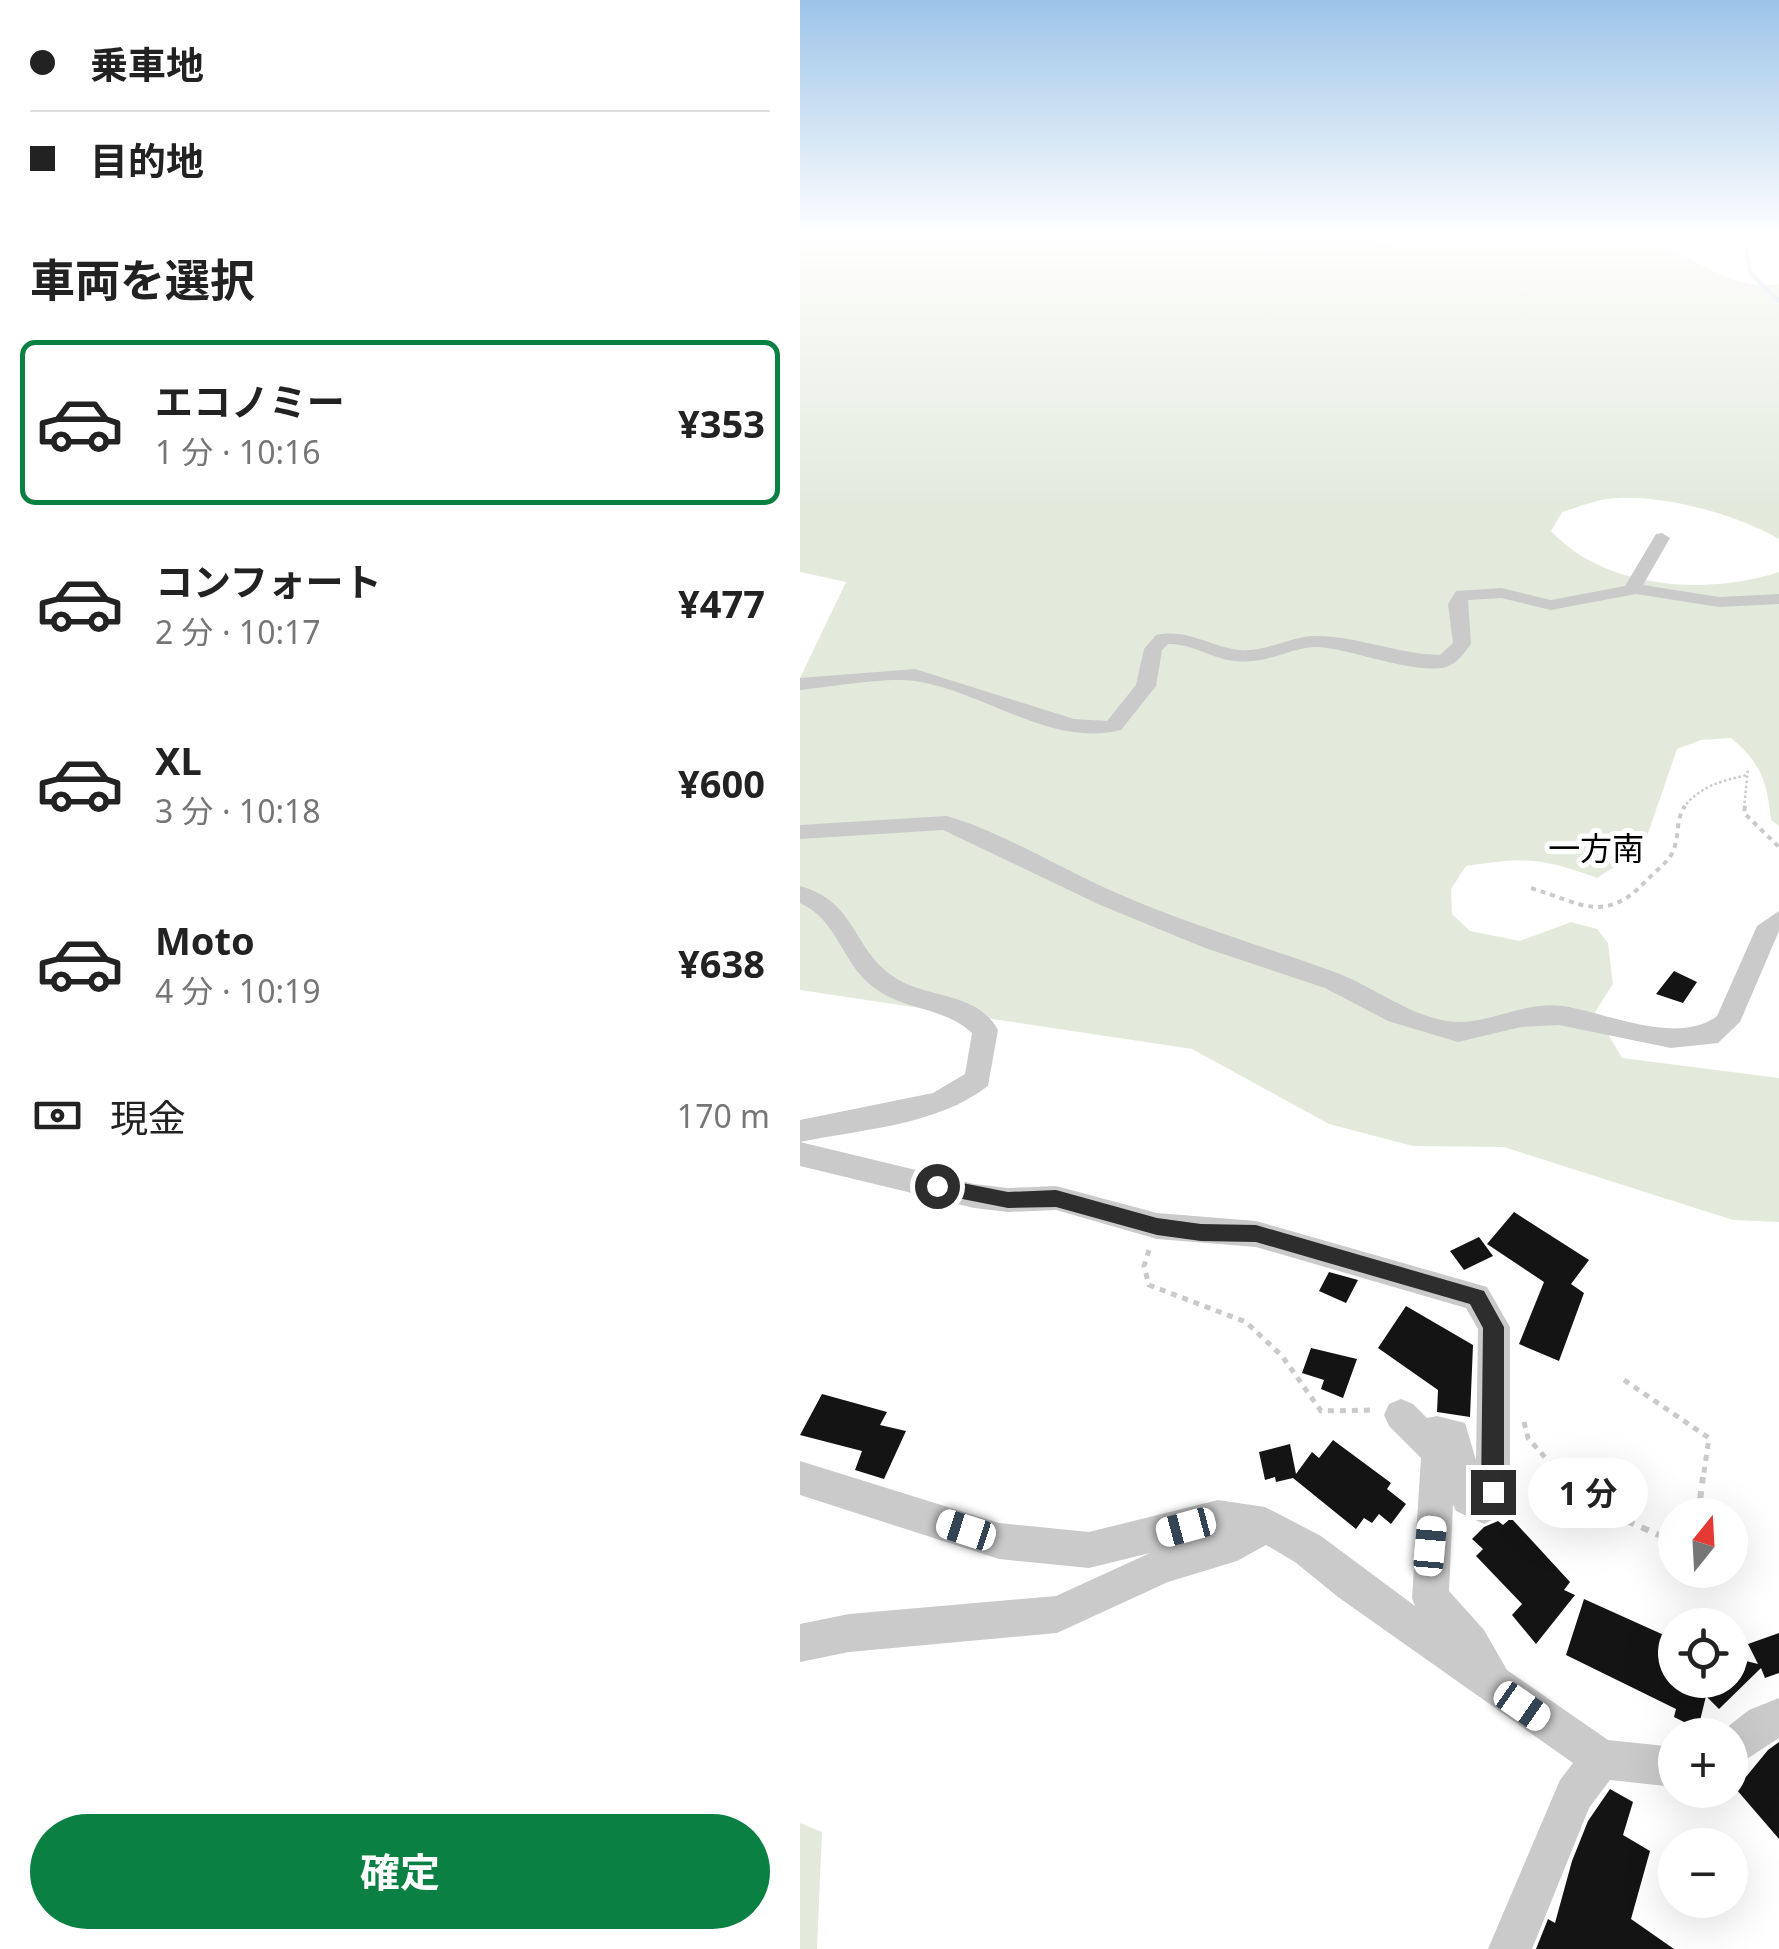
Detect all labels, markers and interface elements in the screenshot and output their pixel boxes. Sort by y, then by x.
text: 乗車地 [90,38,204,90]
text: 目的地 [90,134,204,186]
text: 車両を選択 [30,249,255,310]
text: エコノミー [155,375,345,427]
icon: car [35,378,125,468]
text: ¥353 [678,397,765,449]
text: 1 分 · 10:16 [155,430,321,473]
text: コンフォート [155,555,382,607]
icon: car [35,558,125,648]
text: ¥477 [678,577,765,629]
text: 2 分 · 10:17 [155,610,321,653]
text: XL [155,734,202,786]
icon: car [35,738,125,828]
text: ¥600 [678,757,765,809]
text: 3 分 · 10:18 [155,789,321,832]
district label: 一方南 [1548,826,1644,869]
text: Moto [155,914,255,966]
icon: car [35,918,125,1008]
text: ¥638 [678,937,765,989]
text: 4 分 · 10:19 [155,969,321,1012]
icon: cash [30,1088,85,1143]
text: 現金 [110,1091,186,1143]
text: 170 m [677,1094,770,1137]
route start [915,1164,960,1209]
callout: 1 分 [1528,1457,1648,1527]
route end [1471,1470,1516,1515]
text: 1 分 [1559,1471,1617,1514]
north arrow [1658,1498,1748,1588]
map controls [1658,1498,1748,1918]
car [1153,1505,1219,1549]
car [933,1506,999,1554]
car [1412,1515,1448,1577]
button: locate [1658,1608,1748,1698]
car [1489,1677,1555,1735]
button: + [1658,1718,1748,1808]
button: 確定 [30,1814,770,1929]
button: − [1658,1828,1748,1918]

